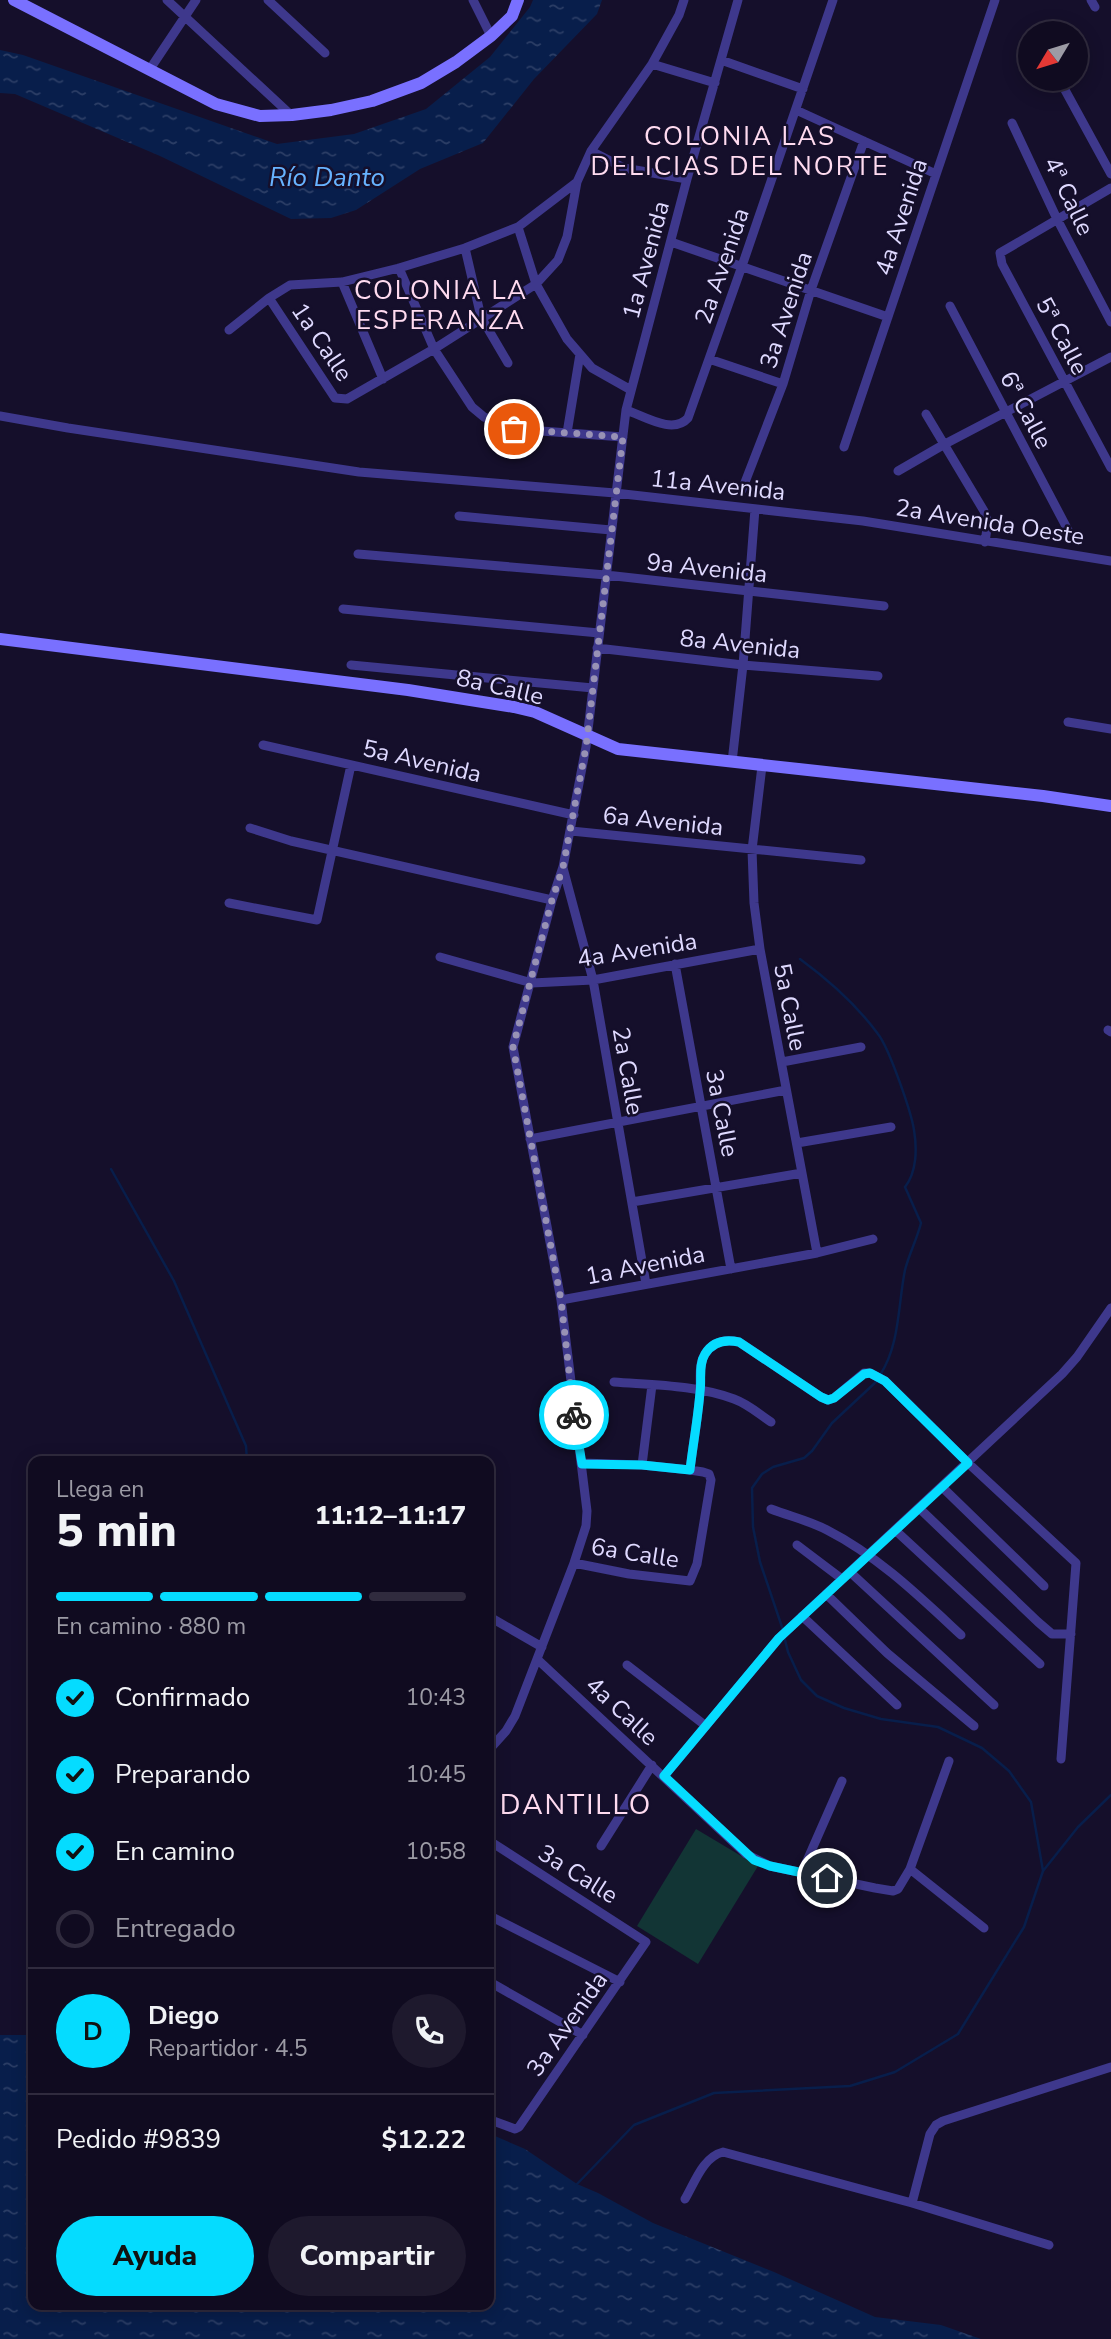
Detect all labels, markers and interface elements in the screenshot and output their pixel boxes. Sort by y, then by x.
north arrow [1018,21,1088,91]
map controls [1018,21,1088,91]
district label: COLONIA LAS DELICIAS DEL NORTE [591,119,889,184]
street label: 4ª Calle [1036,151,1102,241]
street label: 4a Avenida [867,155,935,279]
water label: Río Danto [269,160,385,195]
street label: 1a Avenida [615,197,677,323]
street label: 2a Avenida [687,204,757,328]
street label: 3a Avenida [752,248,820,372]
district label: COLONIA LA ESPERANZA [354,273,528,338]
street label: 5ª Calle [1028,292,1096,380]
street label: 1a Calle [284,296,360,388]
street label: 6ª Calle [992,366,1060,454]
pin [484,399,544,459]
icon: bag [495,410,533,448]
street label: 11a Avenida [649,462,787,508]
street label: 2a Avenida Oeste [893,491,1087,553]
street label: 9a Avenida [645,546,769,590]
street label: 8a Avenida [678,622,802,666]
street label: 8a Calle [453,661,547,713]
street label: 5a Avenida [359,732,485,790]
street label: 6a Avenida [601,799,725,843]
street label: 4a Avenida [575,925,699,975]
street label: 5a Calle [766,960,814,1054]
street label: 2a Calle [605,1025,651,1117]
street label: 3a Calle [698,1066,746,1160]
street label: 1a Avenida [583,1238,707,1292]
courier [539,1380,609,1450]
icon: bike [555,1396,593,1434]
text: Llega en [56,1474,144,1505]
text: 11:12–11:17 [315,1498,466,1533]
text: 5 min [56,1499,177,1562]
street label: 6a Calle [589,1530,681,1576]
text: En camino · 880 m [56,1611,246,1642]
street label: 4a Calle [579,1669,665,1753]
icon: check [56,1679,94,1717]
text: Confirmado [115,1680,250,1715]
text: 10:43 [406,1682,466,1713]
icon: check [56,1756,94,1794]
text: Preparando [115,1757,250,1792]
text: 10:45 [406,1759,466,1790]
district label: DANTILLO [500,1786,652,1824]
icon: check [56,1833,94,1871]
text: En camino [115,1834,235,1869]
text: 10:58 [406,1836,466,1867]
street label: 3a Calle [532,1837,624,1911]
pin [797,1848,857,1908]
icon: home [808,1859,846,1897]
text: Entregado [115,1911,236,1946]
street label: 3a Avenida [519,1965,615,2083]
button: phone [392,1994,466,2068]
text: Diego [148,1998,219,2033]
text: D [83,2014,103,2049]
text: Repartidor · 4.5 [148,2033,308,2064]
text: Pedido #9839 [56,2122,221,2157]
text: $12.22 [382,2122,466,2157]
button: Ayuda [56,2216,254,2296]
button: Compartir [268,2216,466,2296]

